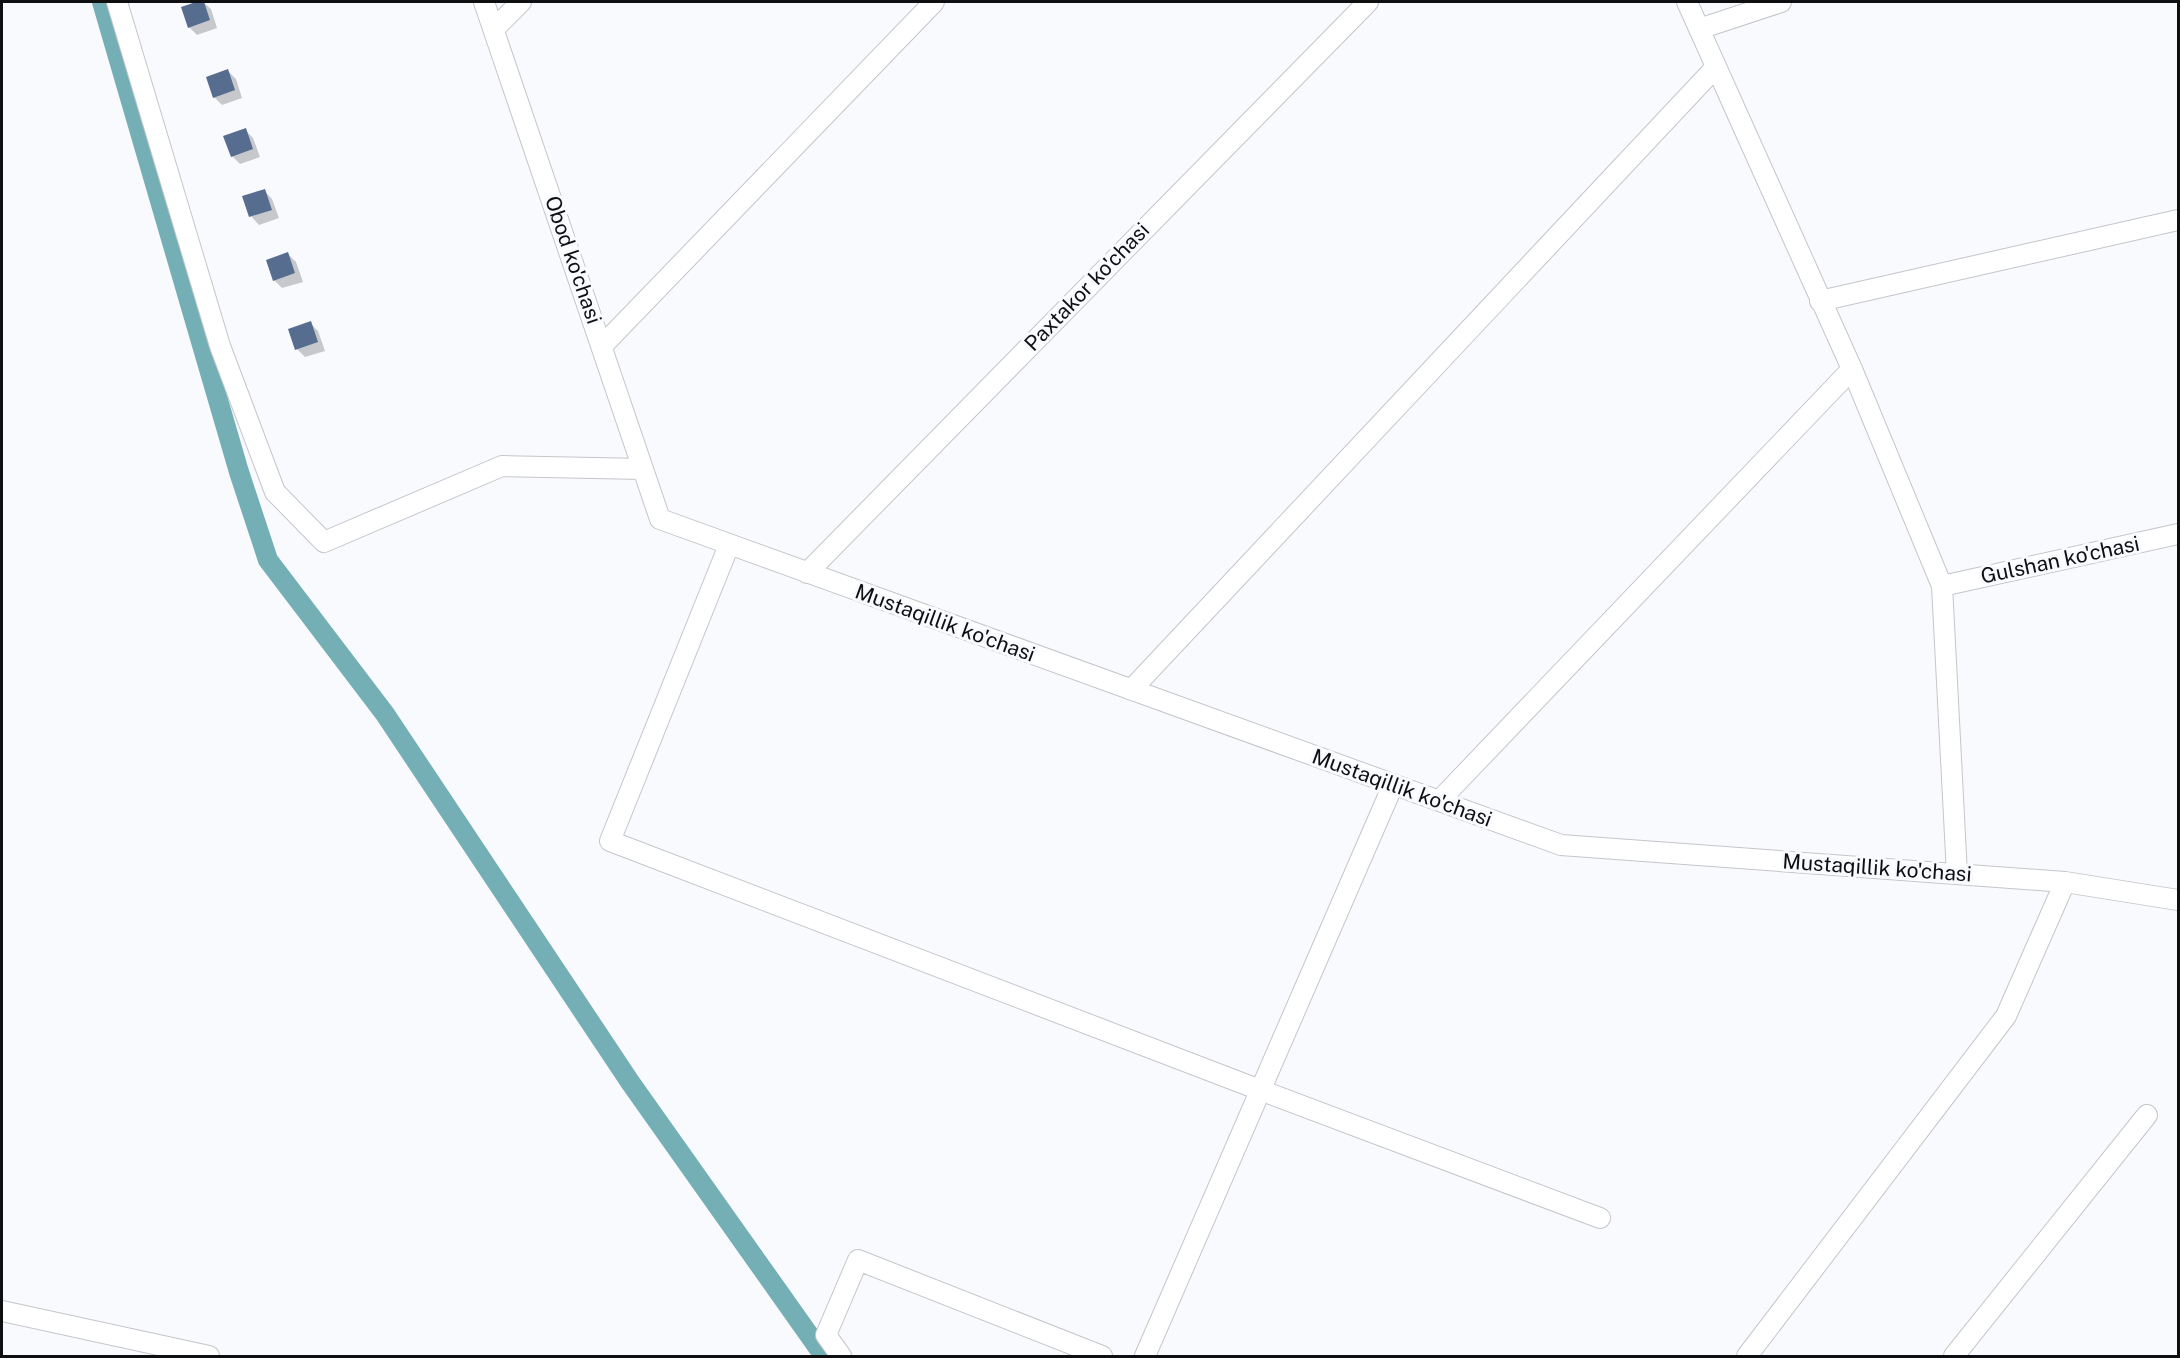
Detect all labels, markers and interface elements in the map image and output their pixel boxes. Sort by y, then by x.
street label: Obod ko'chasi [540,193,607,327]
street label: Paxtakor ko'chasi [1019,217,1154,356]
street label: Gulshan ko'chasi [1978,530,2142,589]
street label: Mustaqillik ko'chasi [852,578,1039,667]
street label: Mustaqillik ko'chasi [1309,743,1496,832]
street label: Mustaqillik ko'chasi [1782,848,1973,887]

